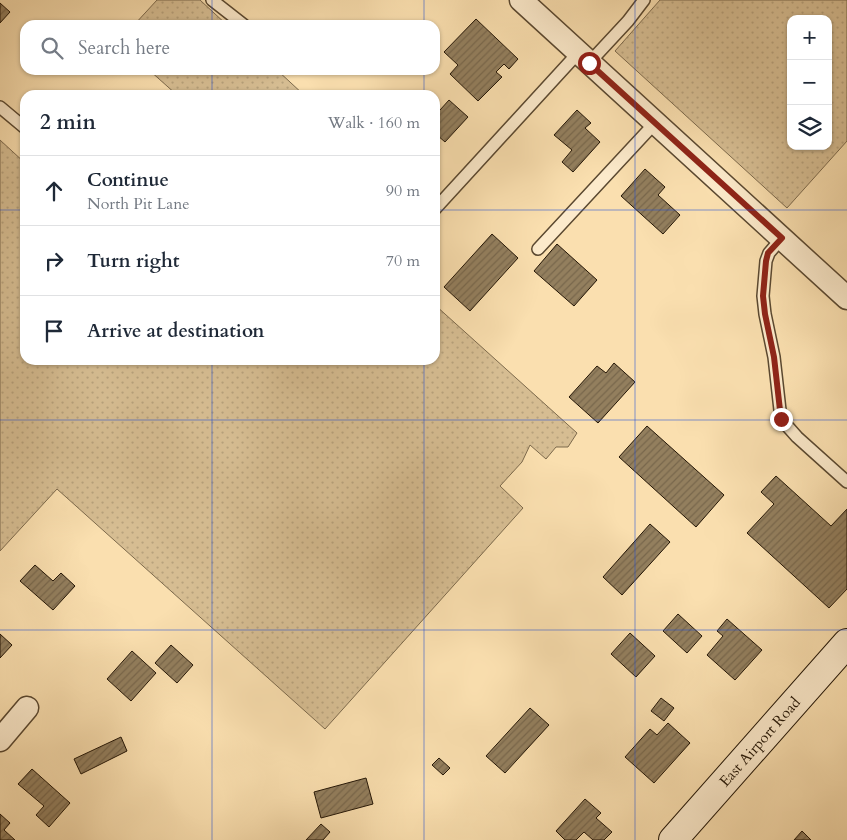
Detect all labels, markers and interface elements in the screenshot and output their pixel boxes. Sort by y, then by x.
map controls [787,15,832,150]
button: + [787,15,832,60]
search box [20,20,440,75]
icon: search [38,34,66,62]
text: Search here [78,35,170,61]
route start [578,52,601,75]
button: − [787,60,832,105]
button: layers [787,105,832,150]
text: 2 min [40,108,96,137]
text: Walk · 160 m [328,112,420,134]
text: Continue [87,167,169,193]
icon: ahead [40,177,68,205]
text: 90 m [386,180,420,202]
text: North Pit Lane [87,193,190,215]
icon: right [40,247,68,275]
text: Turn right [87,248,179,274]
text: 70 m [386,250,420,272]
icon: arrive [40,317,68,345]
text: Arrive at destination [87,318,264,344]
route end [770,408,793,431]
street label: East Airport Road [715,693,805,791]

